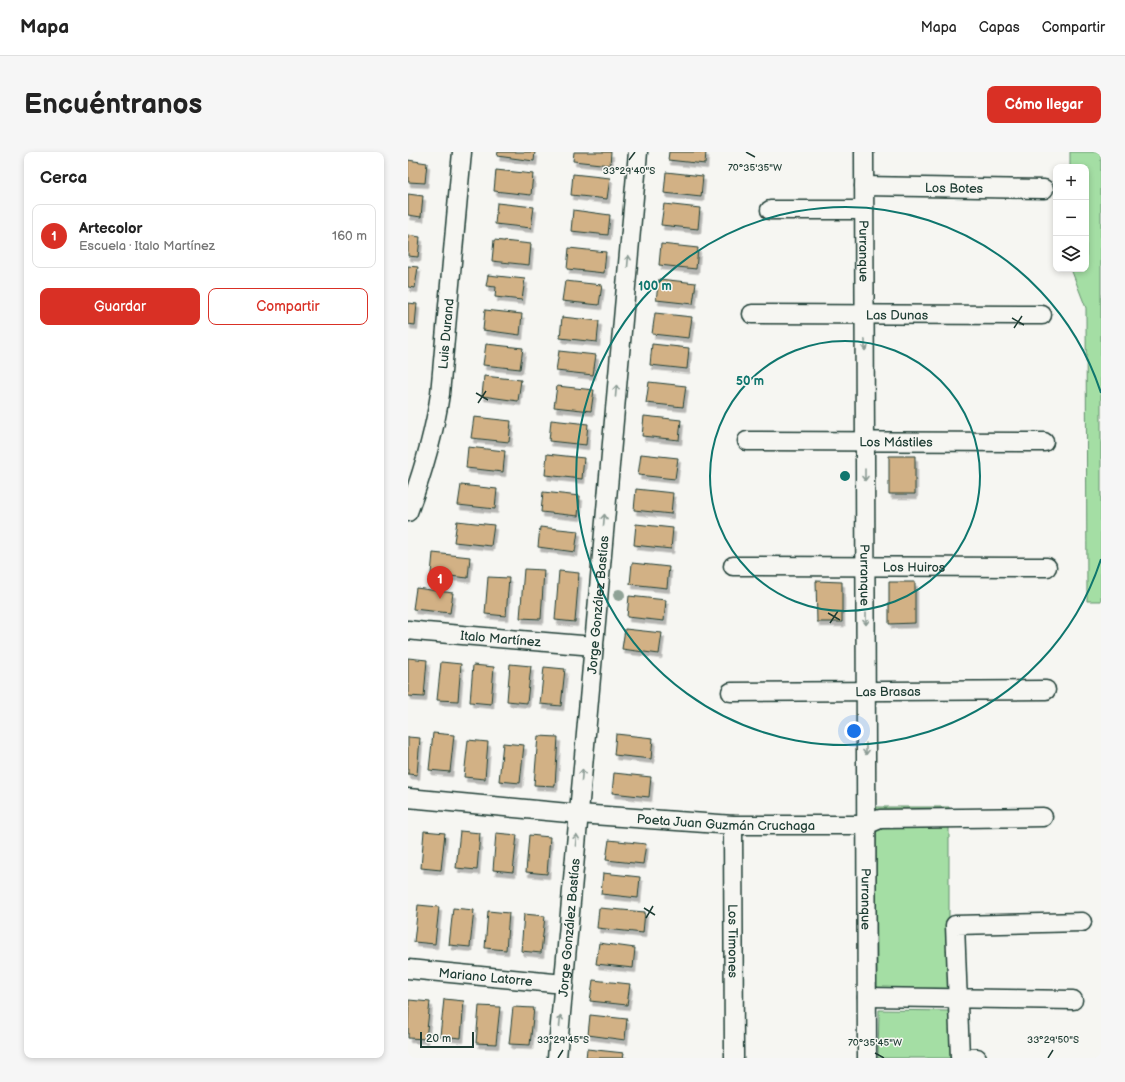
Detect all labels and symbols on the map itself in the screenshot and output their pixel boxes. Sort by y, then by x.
text: 70°35'35"W [728,162,782,174]
text: 33°29'40"S [603,165,655,177]
street label: Los Botes [925,180,984,197]
street label: Purranque [855,220,871,282]
one-way arrow [624,255,631,268]
text: 100 m [638,279,672,294]
street label: Luis Durand [435,298,458,370]
street label: Las Dunas [866,307,929,324]
one-way arrow [861,338,868,351]
text: 50 m [736,374,764,389]
one-way arrow [612,385,620,398]
street label: Los Mástiles [859,434,933,451]
one-way arrow [861,468,869,481]
centre of rings [838,469,852,483]
one-way arrow [601,514,608,527]
street label: Jorge González Bastías [584,534,613,675]
street label: Purranque [856,544,873,606]
street label: Los Huiros [883,559,946,576]
pin: 1 [427,566,453,599]
one-way arrow [862,612,870,625]
street label: Italo Martínez [460,628,542,651]
street label: Las Brasas [855,684,921,700]
your location [844,721,864,741]
one-way arrow [862,742,870,755]
one-way arrow [578,769,586,782]
street label: Poeta Juan Guzmán Cruchaga [636,811,815,834]
one-way arrow [573,834,580,847]
street label: Jorge González Bastías [556,857,584,997]
street label: Purranque [857,868,874,930]
street label: Los Timones [724,904,741,979]
street label: Mariano Latorre [438,965,534,990]
one-way arrow [557,1015,564,1028]
scale bar [420,1030,474,1049]
text: 33°29'45"S [537,1034,589,1046]
text: 33°29'50"S [1027,1034,1079,1046]
text: 70°35'45"W [848,1037,902,1049]

